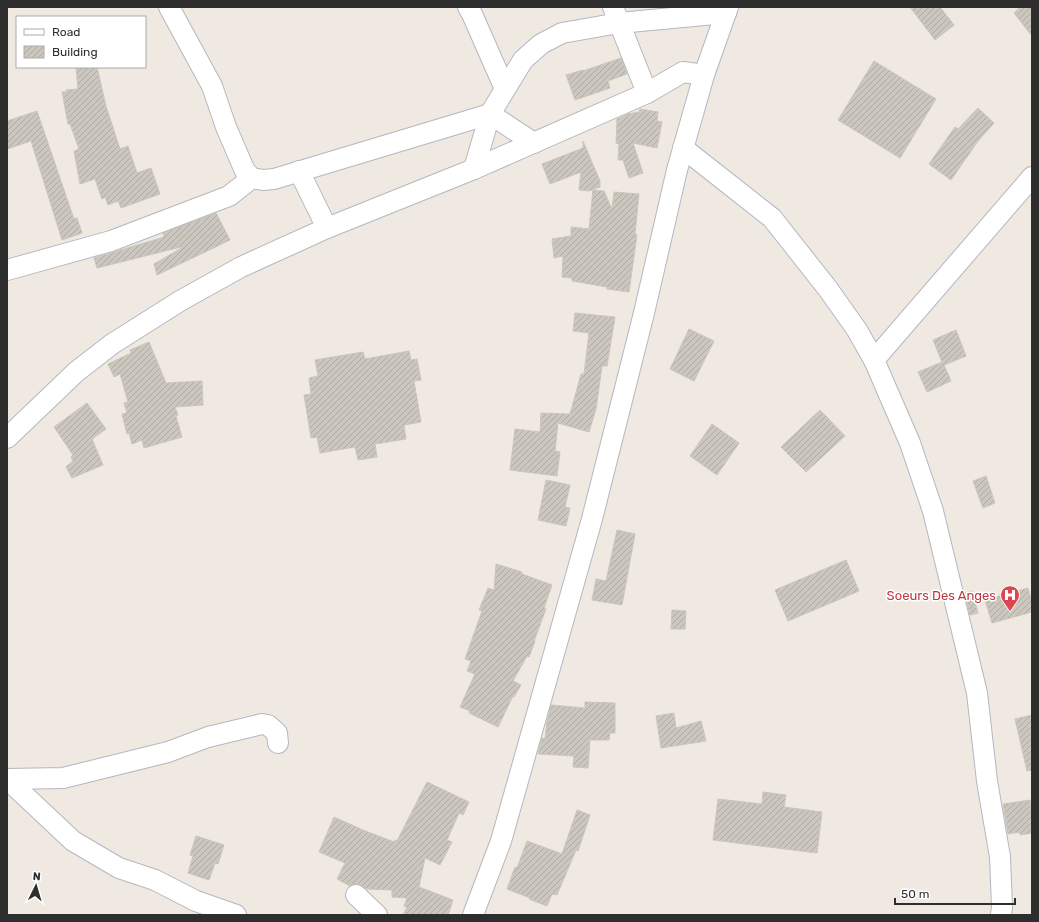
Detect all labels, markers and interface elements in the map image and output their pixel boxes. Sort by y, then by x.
legend [16,16,146,68]
text: Road [52,25,80,39]
text: Building [52,45,98,59]
hospital icon: Soeurs Des Anges [999,584,1021,612]
place label: Soeurs Des Anges [887,588,996,604]
north arrow [16,866,56,906]
text: N [32,870,41,883]
scale bar [895,880,1015,906]
text: 50 m [901,887,929,901]

